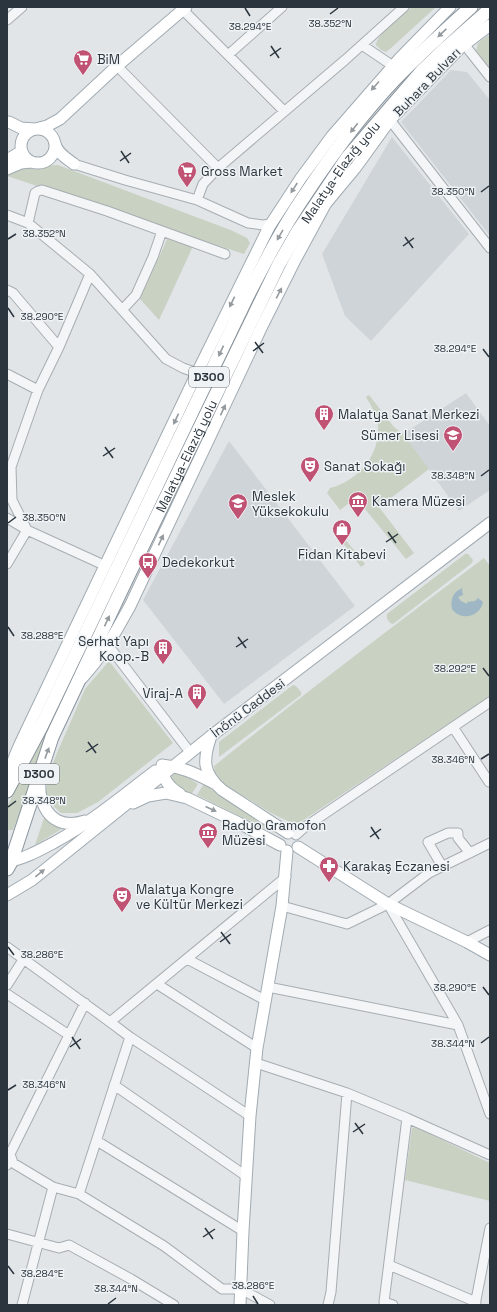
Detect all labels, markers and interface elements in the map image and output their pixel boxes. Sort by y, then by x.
text: 38.352°N [308,17,352,30]
text: 38.294°E [229,20,272,33]
one-way arrow [437,28,447,38]
street label: Buhara Bulvarı [390,44,464,120]
supermarket icon: BiM [72,48,94,76]
place label: BiM [97,51,120,68]
one-way arrow [370,81,380,91]
street label: Malatya-Elazığ yolu [297,117,384,227]
one-way arrow [349,123,358,134]
supermarket icon: Gross Market [176,160,198,188]
place label: Gross Market [201,163,283,180]
one-way arrow [290,183,298,193]
text: 38.350°N [431,185,475,198]
text: 38.352°N [22,227,66,240]
one-way arrow [277,229,284,241]
one-way arrow [276,287,282,298]
one-way arrow [229,296,235,307]
text: 38.290°E [21,310,64,323]
text: 38.294°E [434,342,477,355]
one-way arrow [218,345,224,357]
road number: D300 [189,367,229,387]
street label: Malatya-Elazığ yolu [152,397,221,515]
building icon: Malatya Sanat Merkezi [313,403,335,431]
one-way arrow [220,404,226,416]
place label: Malatya Sanat Merkezi [338,406,479,423]
one-way arrow [173,413,179,424]
school or university icon: Sümer Lisesi [442,424,464,452]
place label: Sümer Lisesi [361,427,439,444]
theatre icon: Sanat Sokağı [299,455,321,483]
place label: Sanat Sokağı [324,458,405,475]
text: 38.348°N [431,469,475,482]
place label: Meslek Yüksekokulu [252,488,329,520]
museum icon: Kamera Müzesi [347,490,369,518]
school or university icon: Meslek Yüksekokulu [227,492,249,520]
place label: Kamera Müzesi [372,493,465,510]
text: 38.350°N [22,511,66,524]
shop icon: Fidan Kitabevi [331,518,353,546]
one-way arrow [158,534,164,546]
place label: Fidan Kitabevi [298,546,386,563]
bus stop icon: Dedekorkut [137,551,159,579]
place label: Dedekorkut [162,554,235,571]
one-way arrow [105,615,111,627]
text: 38.288°E [21,629,64,642]
place label: Serhat Yapı Koop.-B [78,633,149,665]
building icon: Serhat Yapı Koop.-B [152,637,174,665]
text: 38.292°E [434,662,477,675]
street label: İnönü Caddesi [208,675,288,741]
building icon: Viraj-A [186,682,208,710]
place label: Viraj-A [142,685,183,702]
one-way arrow [44,746,50,758]
text: 38.346°N [431,753,475,766]
road number: D300 [19,764,59,784]
text: 38.348°N [22,794,66,807]
one-way arrow [205,806,216,812]
place label: Radyo Gramofon Müzesi [222,817,326,849]
museum icon: Radyo Gramofon Müzesi [197,821,219,849]
pharmacy icon: Karakaş Eczanesi [318,855,340,883]
place label: Karakaş Eczanesi [343,858,450,875]
one-way arrow [34,869,45,878]
place label: Malatya Kongre ve Kültür Merkezi [136,881,243,913]
theatre icon: Malatya Kongre ve Kültür Merkezi [111,885,133,913]
text: 38.286°E [21,948,64,961]
text: 38.290°E [434,981,477,994]
text: 38.344°N [431,1037,475,1050]
text: 38.346°N [22,1078,66,1091]
text: 38.284°E [21,1267,64,1280]
text: 38.286°E [232,1279,275,1292]
text: 38.344°N [94,1282,138,1295]

